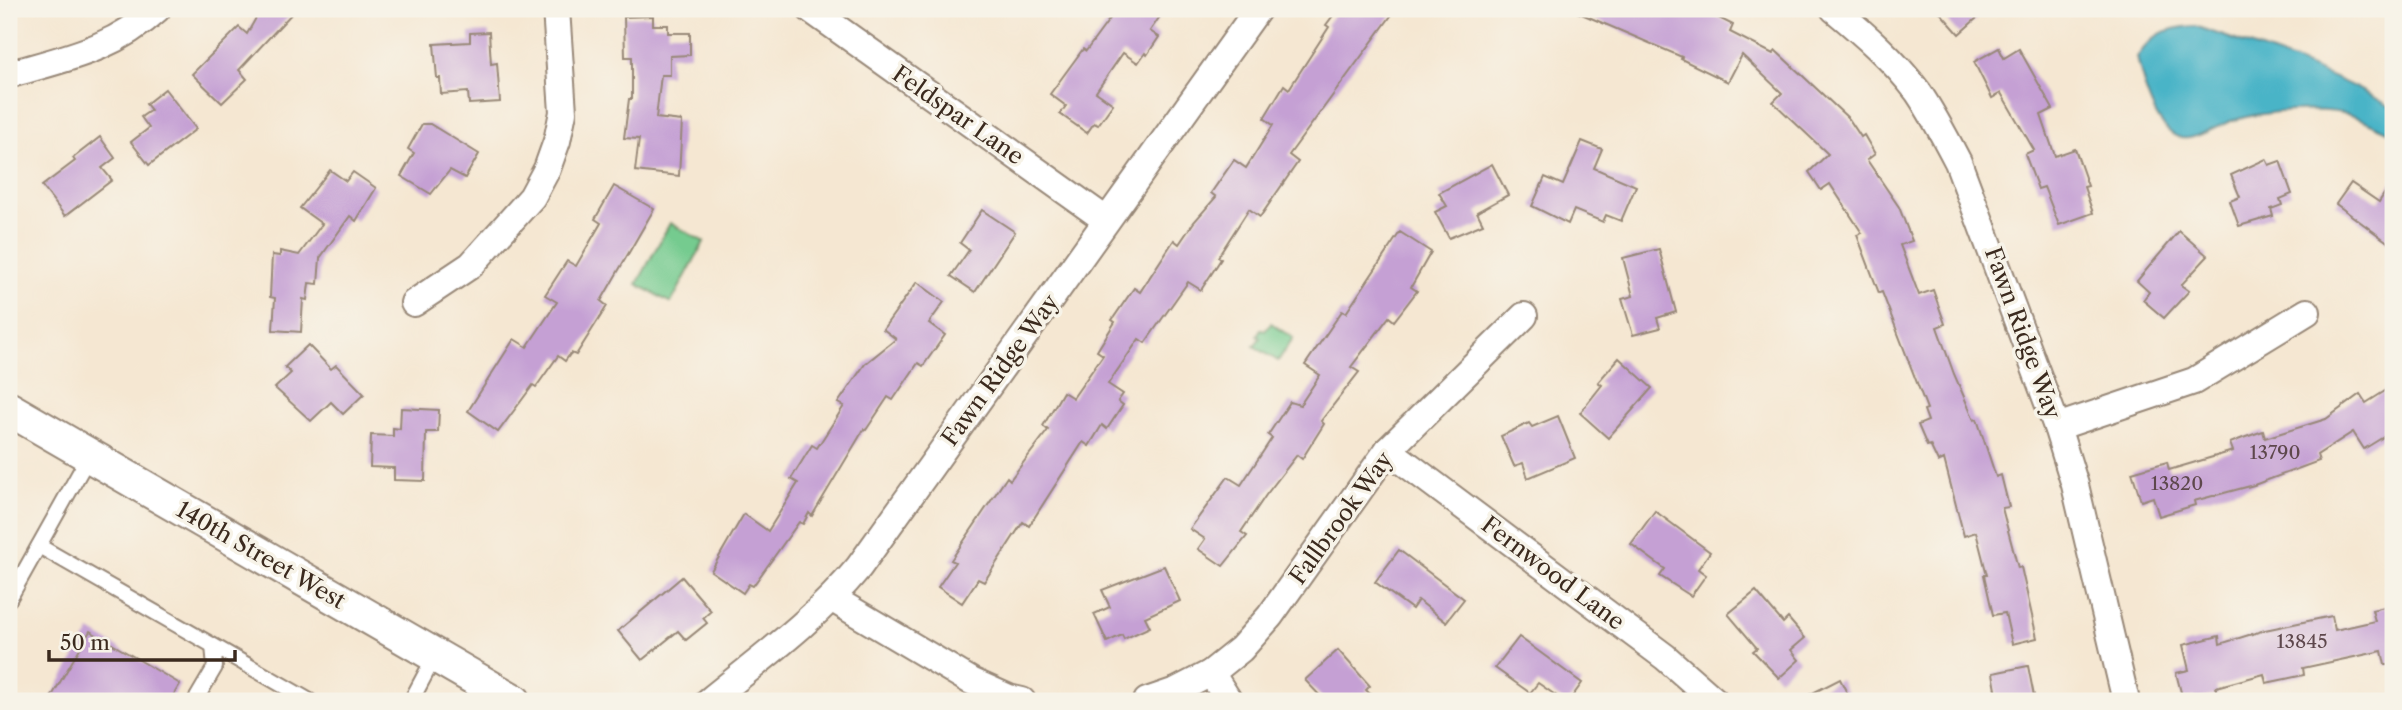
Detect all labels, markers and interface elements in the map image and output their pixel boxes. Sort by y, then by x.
street label: Feldspar Lane [887,59,1029,171]
street label: Fawn Ridge Way [1979,243,2067,423]
street label: Fawn Ridge Way [936,289,1065,451]
house number: 13790 [2250,441,2301,464]
street label: Fallbrook Way [1284,446,1399,590]
house number: 13820 [2151,472,2203,495]
street label: 140th Street West [171,495,351,615]
street label: Fernwood Lane [1476,510,1630,636]
scale bar [49,619,234,663]
text: 50 m [60,630,110,655]
house number: 13845 [2276,630,2328,653]

